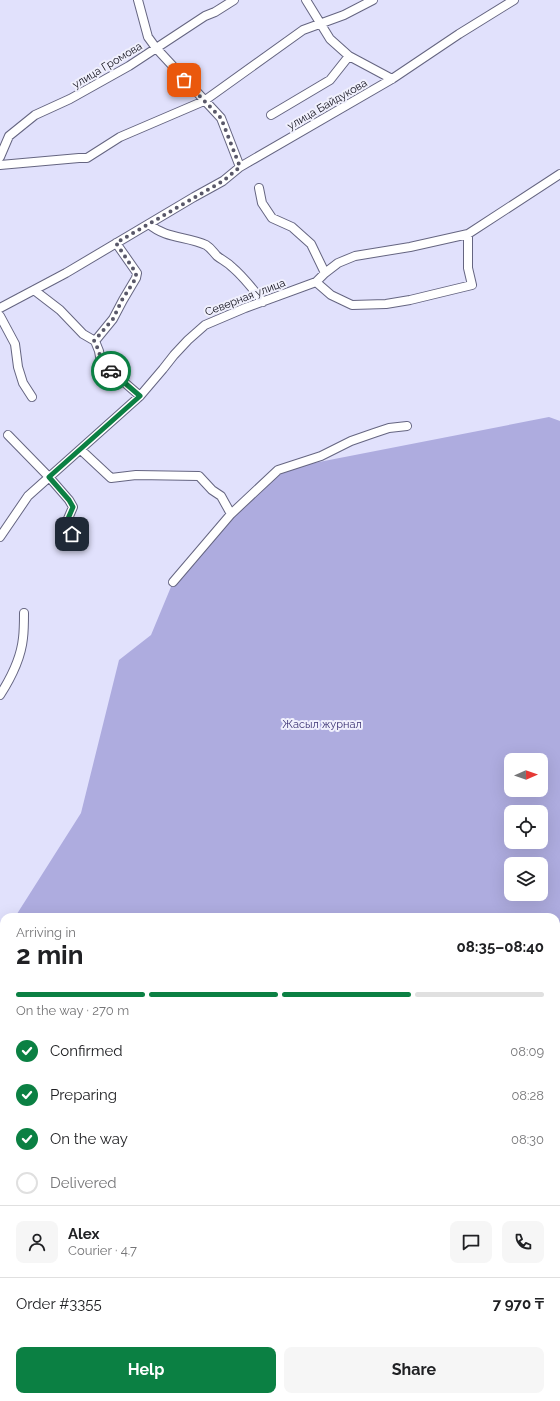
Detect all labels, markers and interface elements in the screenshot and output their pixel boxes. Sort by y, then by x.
street label: улица Громова [70,39,144,91]
pin [167,63,201,97]
icon: bag [173,69,195,91]
street label: улица Байдукова [285,76,369,133]
street label: Северная улица [203,276,287,319]
courier [91,351,131,391]
icon: car [100,360,122,382]
pin [55,517,89,551]
icon: home [61,523,83,545]
park label: Жасыл журнал [282,718,362,731]
north arrow [504,753,548,797]
map controls [504,753,548,901]
button: locate [504,805,548,849]
button: layers [504,857,548,901]
text: Arriving in [16,925,76,940]
text: 08:35–08:40 [457,938,544,956]
text: 2 min [16,940,83,970]
text: On the way · 270 m [16,1003,129,1018]
icon: check [16,1040,38,1062]
text: Confirmed [50,1042,123,1060]
text: 08:09 [510,1044,544,1059]
icon: check [16,1084,38,1106]
text: Preparing [50,1086,117,1104]
text: 08:28 [511,1088,544,1103]
icon: check [16,1128,38,1150]
text: On the way [50,1130,128,1148]
text: 08:30 [511,1132,544,1147]
text: Delivered [50,1174,117,1192]
button: person [16,1221,58,1263]
button: chat [450,1221,492,1263]
button: phone [502,1221,544,1263]
text: Alex [68,1225,99,1243]
text: Courier · 4.7 [68,1243,137,1258]
text: Order #3355 [16,1295,102,1313]
text: 7 970 ₸ [493,1295,544,1313]
button: Help [16,1347,276,1393]
button: Share [284,1347,544,1393]

